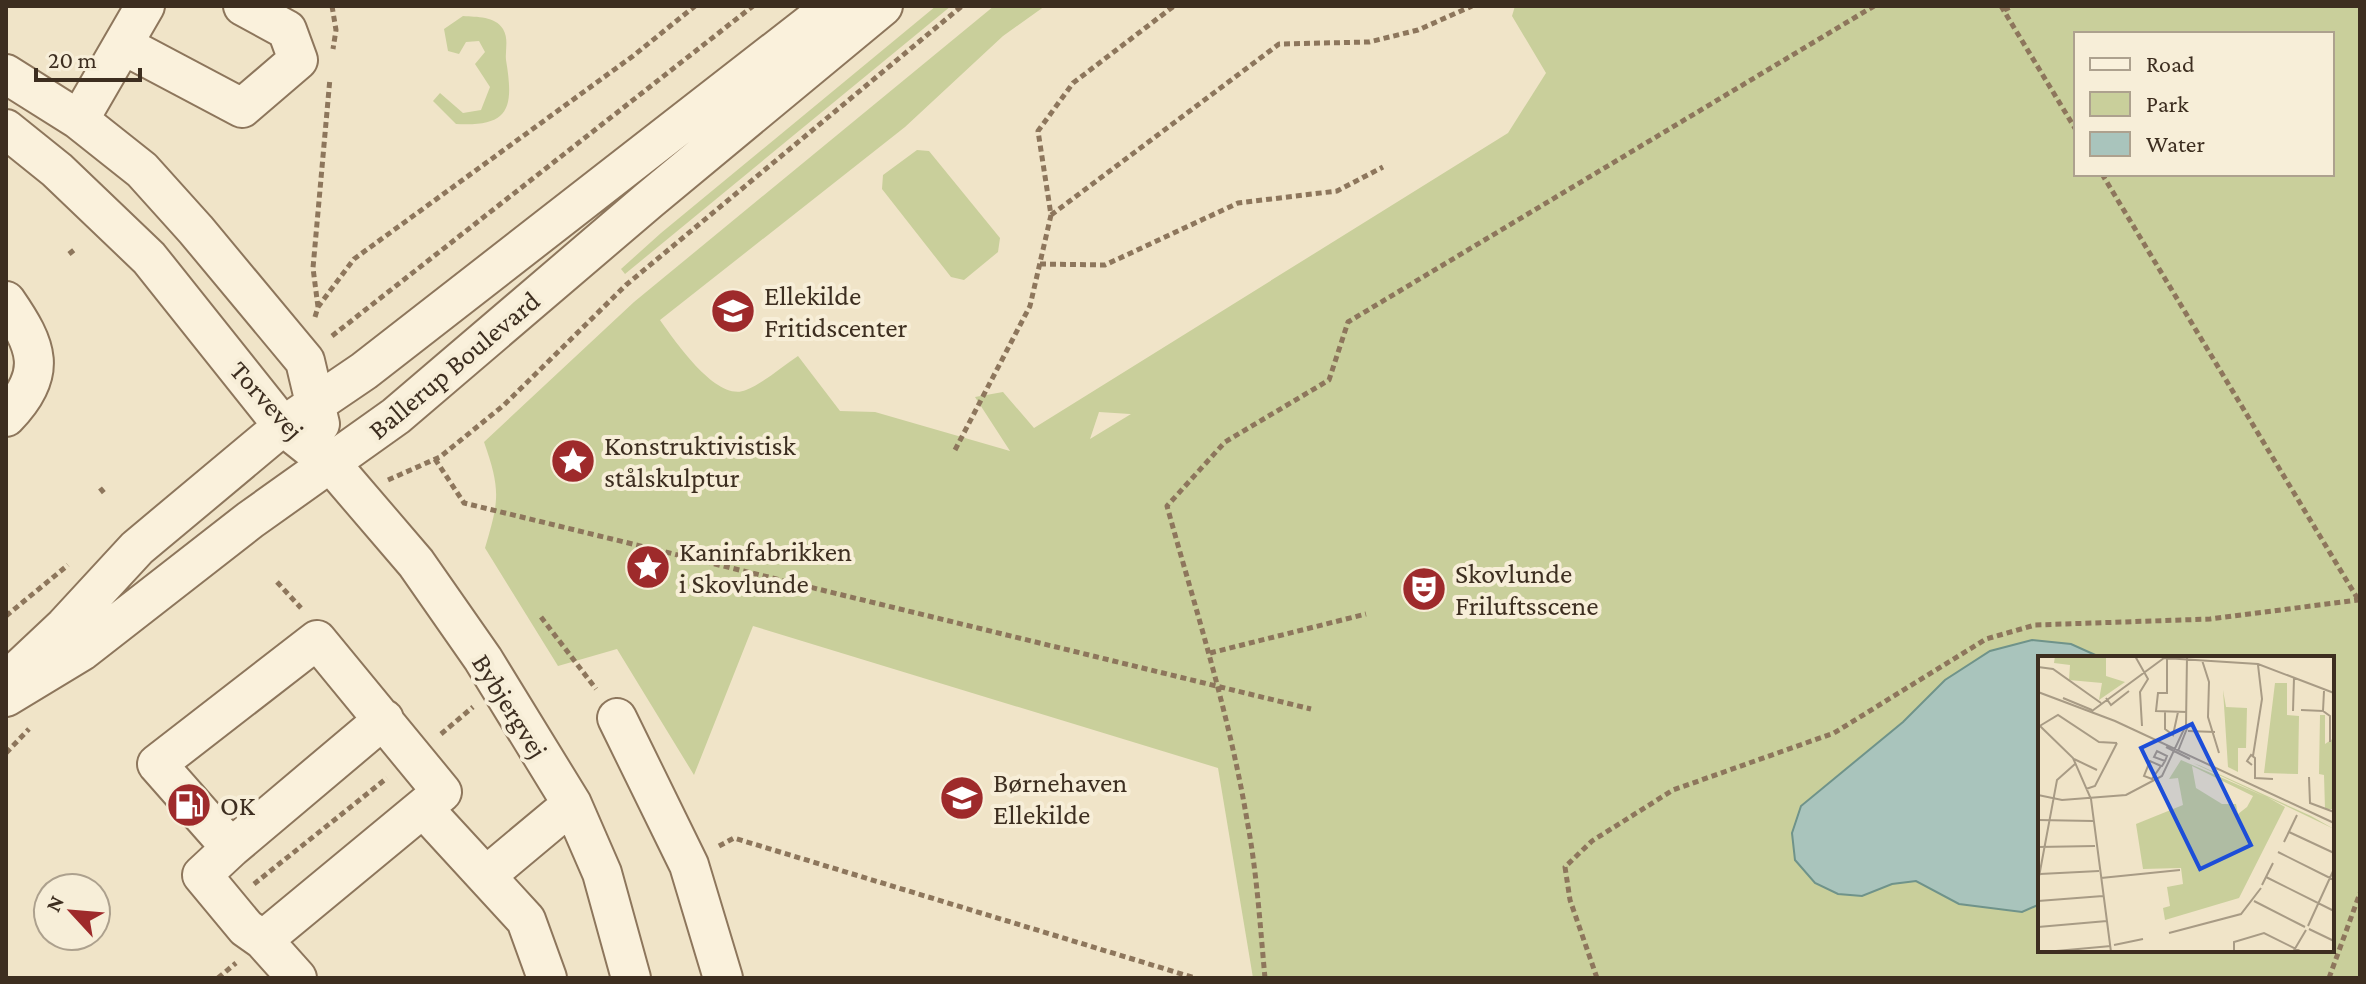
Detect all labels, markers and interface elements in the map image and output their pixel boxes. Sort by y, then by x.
scale bar [36,32,140,82]
legend [2074,32,2334,176]
text: 20 m [48,46,97,73]
text: Road [2146,50,2195,77]
text: Park [2146,90,2189,117]
text: Water [2146,130,2205,157]
place label: Ellekilde Fritidscenter [764,280,907,343]
street label: Ballerup Boulevard [362,284,546,445]
school or university icon: Ellekilde Fritidscenter [709,287,757,335]
street label: Torvevej [224,354,310,446]
place label: Konstruktivistisk stålskulptur [604,430,797,493]
place icon: Konstruktivistisk stålskulptur [549,437,597,485]
place label: Kaninfabrikken i Skovlunde [679,536,852,599]
place icon: Kaninfabrikken i Skovlunde [624,543,672,591]
place label: Skovlunde Friluftsscene [1455,558,1599,621]
theatre icon: Skovlunde Friluftsscene [1400,565,1448,613]
street label: Bybjergvej [466,648,554,764]
inset map [2038,656,2334,952]
place label: Børnehaven Ellekilde [993,767,1127,830]
school or university icon: Børnehaven Ellekilde [938,774,986,822]
fuel station icon: OK [165,781,213,829]
place label: OK [220,790,256,821]
north arrow [32,872,112,952]
text: N [40,891,69,916]

